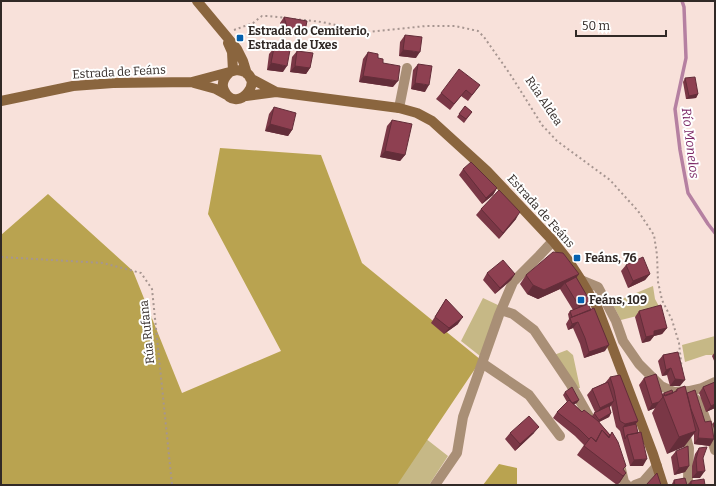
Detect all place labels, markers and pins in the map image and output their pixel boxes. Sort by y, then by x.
place label: Estrada do Cemiterio, Estrada de Uxes [248,24,370,52]
marker: Estrada do Cemiterio, Estrada de Uxes [235,33,245,43]
place label: Feáns, 76 [585,251,637,265]
marker: Feáns, 76 [572,253,582,263]
place label: Feáns, 109 [589,293,647,307]
marker: Feáns, 109 [576,295,586,305]

